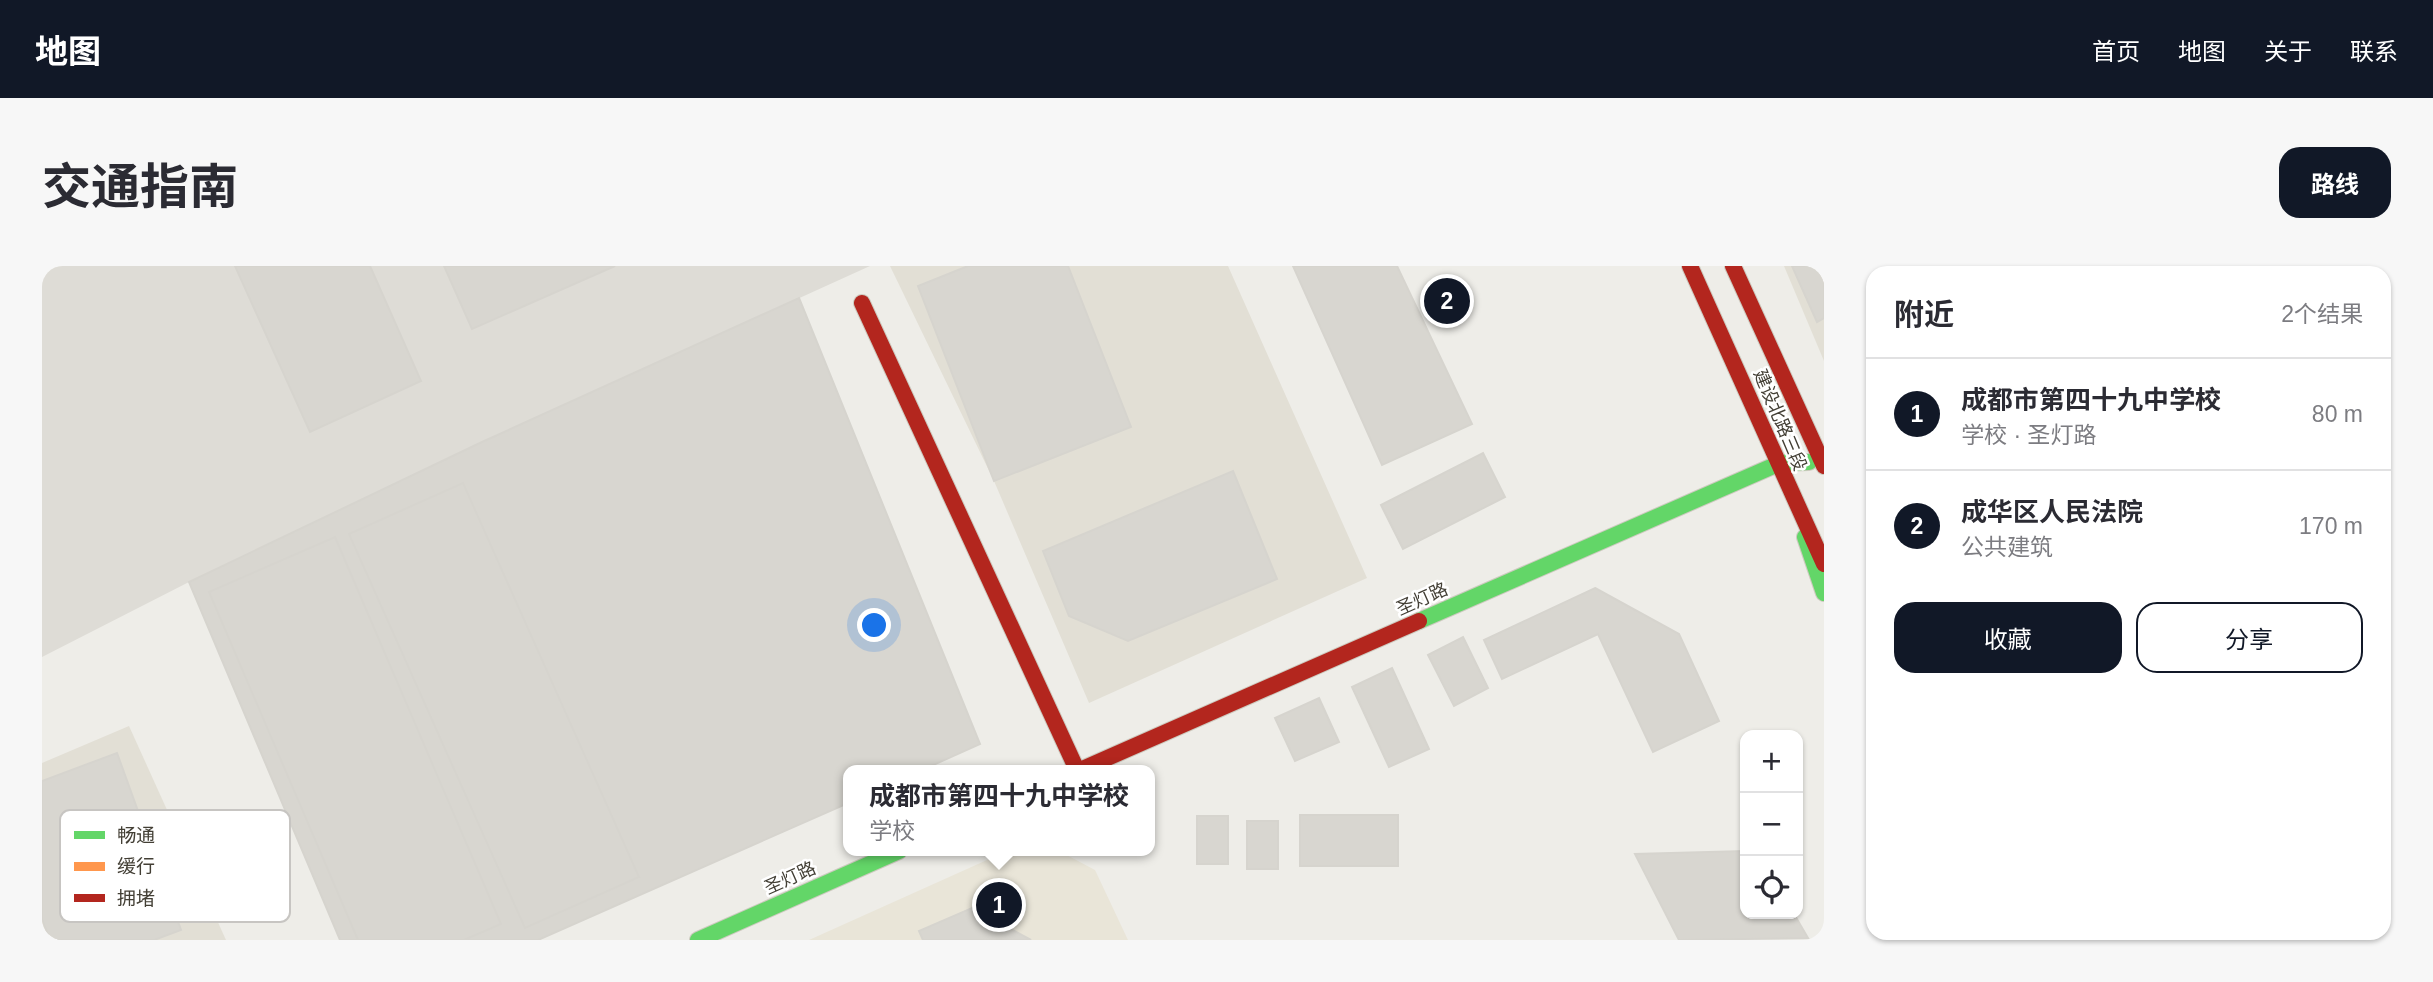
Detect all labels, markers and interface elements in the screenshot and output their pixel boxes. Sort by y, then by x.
text: 地图 [35,33,101,70]
text: 首页 [2092,38,2140,65]
text: 地图 [2178,38,2226,65]
text: 关于 [2264,38,2312,65]
text: 联系 [2350,38,2398,65]
button: 路线 [2279,147,2391,218]
text: 交通指南 [42,160,238,214]
pin: 2 [1424,275,1470,327]
text: 附近 [1894,298,1954,331]
text: 2个结果 [2281,301,2363,327]
street label: 建设北路三段 [1750,366,1810,474]
text: 成都市第四十九中学校 [1961,385,2221,415]
text: 1 [1911,401,1923,427]
text: 80 m [2312,401,2363,427]
text: 学校 · 圣灯路 [1961,422,2096,448]
text: 成华区人民法院 [1961,497,2143,527]
text: 2 [1911,513,1923,539]
text: 170 m [2299,513,2363,539]
text: 公共建筑 [1961,534,2053,560]
street label: 圣灯路 [1393,579,1451,619]
button: 收藏 [1894,602,2122,673]
button: 分享 [2136,602,2363,673]
your location [857,608,891,642]
map controls [1740,730,1803,919]
button: + [1740,730,1803,793]
popup [843,765,1155,856]
text: 成都市第四十九中学校 [869,781,1129,811]
button: − [1740,793,1803,856]
legend [60,810,290,922]
text: 学校 [869,818,915,844]
text: 畅通 [117,825,155,846]
text: 缓行 [117,856,155,877]
button: locate [1740,856,1803,919]
street label: 圣灯路 [761,858,819,898]
pin: 1 [976,879,1022,931]
text: 拥堵 [117,888,155,909]

